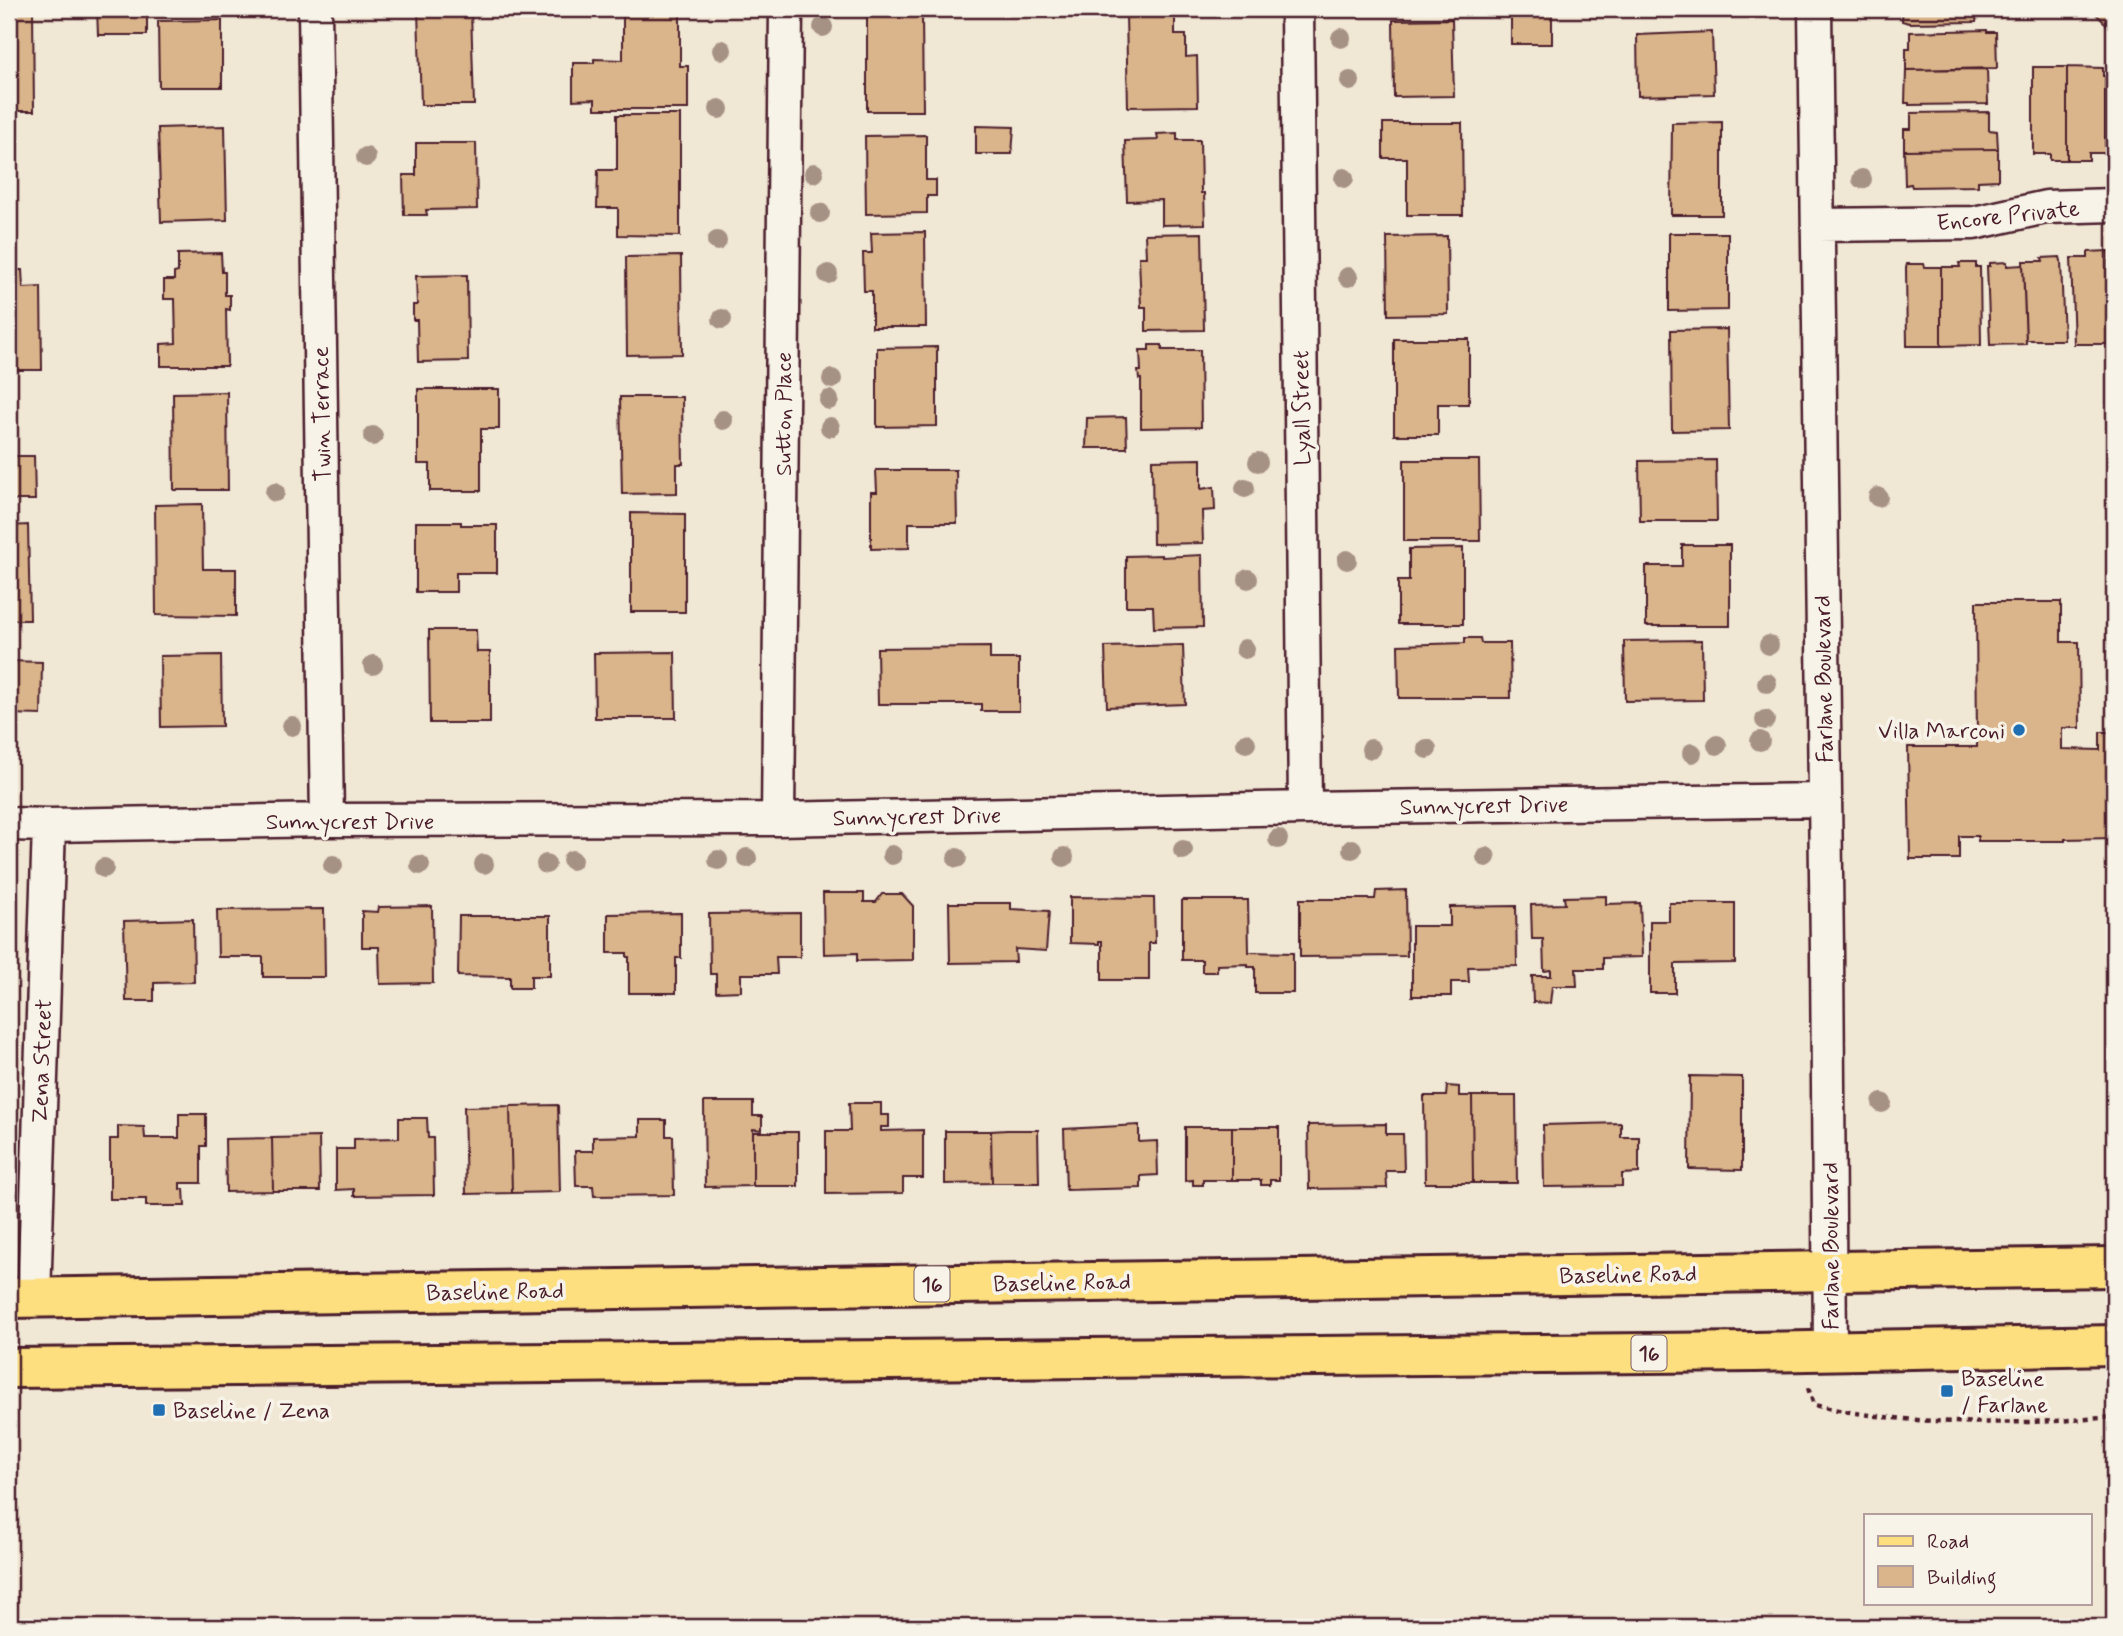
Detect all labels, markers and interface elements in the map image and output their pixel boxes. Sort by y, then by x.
street label: Encore Private [1935,195,2081,239]
street label: Twin Terrace [307,346,339,482]
street label: Lyall Street [1287,350,1319,466]
street label: Sutton Place [770,352,800,476]
street label: Farlane Boulevard [1809,595,1841,763]
place label: Villa Marconi [1878,717,2005,747]
marker: Villa Marconi [2011,722,2027,738]
street label: Sunnycrest Drive [1399,791,1569,823]
street label: Sunnycrest Drive [832,802,1002,834]
street label: Sunnycrest Drive [266,808,434,838]
street label: Zena Street [26,998,60,1124]
street label: Farlane Boulevard [1817,1162,1847,1330]
street label: Baseline Road [1559,1260,1697,1292]
road number: 16 [914,1266,950,1302]
street label: Baseline Road [993,1268,1131,1300]
street label: Baseline Road [426,1277,564,1309]
road number: 16 [1632,1336,1666,1370]
place label: Baseline / Farlane [1961,1365,2048,1421]
marker: Baseline / Farlane [1939,1383,1955,1399]
place label: Baseline / Zena [173,1397,330,1427]
marker: Baseline / Zena [151,1402,167,1418]
legend [1864,1514,2092,1604]
text: Road [1927,1528,1969,1556]
text: Building [1927,1564,1997,1594]

